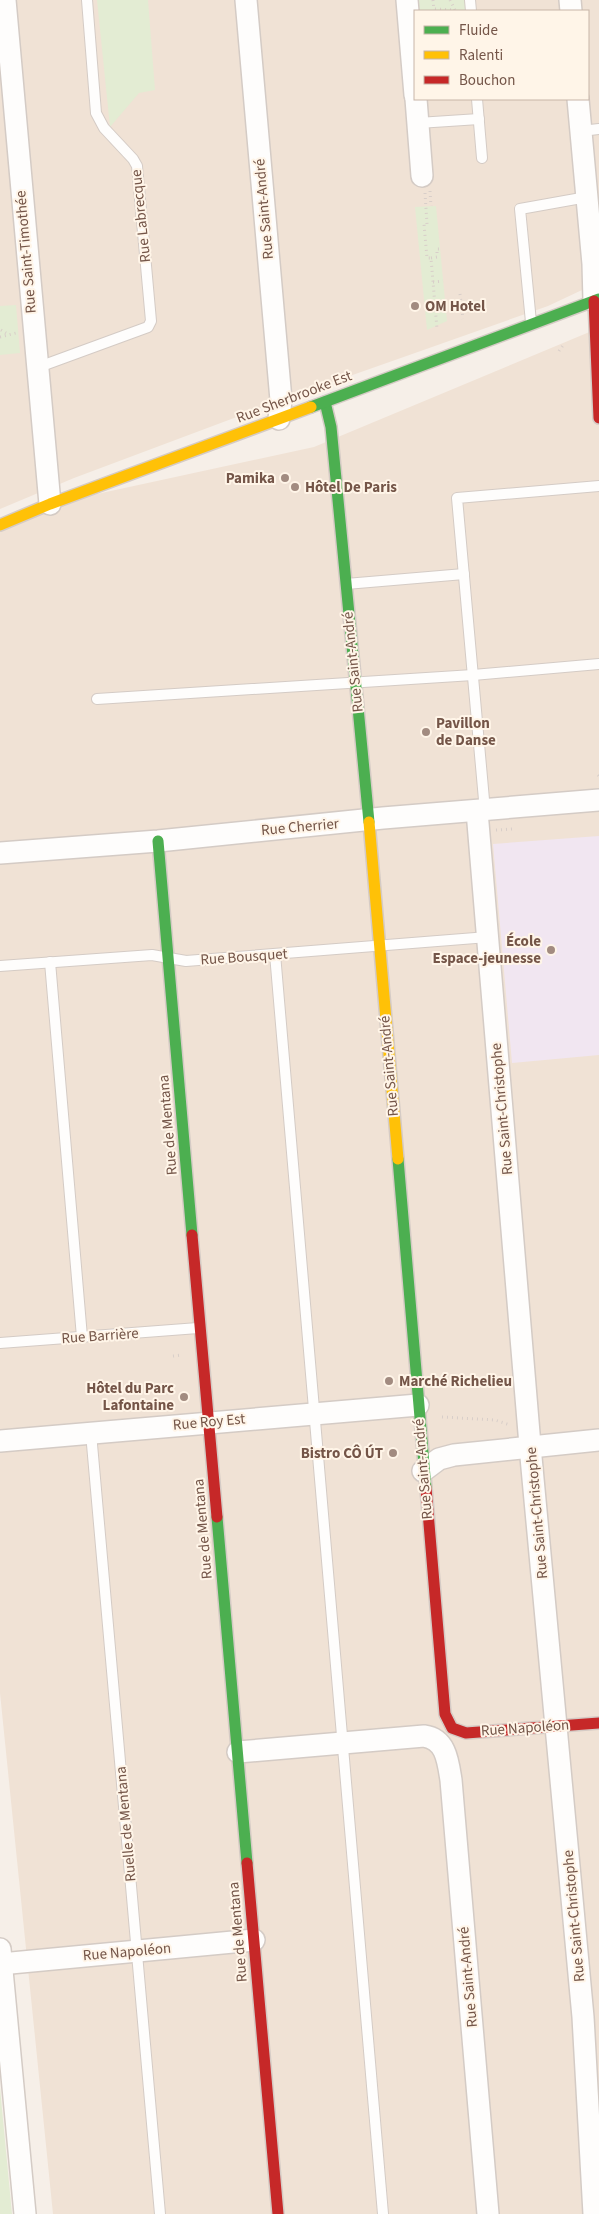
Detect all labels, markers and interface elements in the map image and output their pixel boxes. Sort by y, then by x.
legend [414,10,589,100]
text: Fluide [459,20,498,41]
text: Ralenti [459,45,503,66]
text: Bouchon [459,70,515,91]
street label: Rue Saint-André [249,158,279,260]
street label: Rue Labrecque [126,169,156,263]
street label: Rue Saint-Timothée [10,190,42,314]
place label: OM Hotel [425,296,486,317]
marker: OM Hotel [409,300,421,312]
street label: Rue Sherbrooke Est [233,365,355,429]
place label: Pamika [226,468,275,489]
marker: Pamika [279,472,291,484]
place label: Hôtel De Paris [305,477,397,498]
marker: Hôtel De Paris [289,481,301,493]
street label: Rue Saint-André [337,611,369,713]
place label: Pavillon de Danse [436,713,496,751]
marker: Pavillon de Danse [420,726,432,738]
street label: Rue Cherrier [260,813,341,841]
place label: École Espace-jeunesse [432,931,541,969]
street label: Rue Bousquet [200,943,288,971]
marker: École Espace-jeunesse [545,944,557,956]
street label: Rue Saint-André [374,1015,404,1117]
street label: Rue Saint-Christophe [486,1042,518,1176]
street label: Rue de Mentana [153,1074,183,1176]
street label: Rue Barrière [61,1323,139,1349]
place label: Marché Richelieu [399,1371,512,1392]
marker: Marché Richelieu [383,1375,395,1387]
place label: Hôtel du Parc Lafontaine [86,1378,174,1416]
marker: Hôtel du Parc Lafontaine [178,1391,190,1403]
street label: Rue Roy Est [172,1408,246,1436]
street label: Rue Saint-André [408,1418,438,1520]
place label: Bistro CÔ ÚT [301,1443,383,1464]
street label: Rue Saint-Christophe [521,1446,553,1580]
marker: Bistro CÔ ÚT [387,1447,399,1459]
street label: Rue de Mentana [188,1478,218,1580]
street label: Rue Napoléon [480,1714,570,1742]
street label: Ruelle de Mentana [111,1765,141,1883]
street label: Rue Saint-Christophe [558,1849,590,1983]
street label: Rue de Mentana [223,1881,253,1983]
street label: Rue Saint-André [453,1926,483,2028]
street label: Rue Napoléon [82,1938,172,1966]

